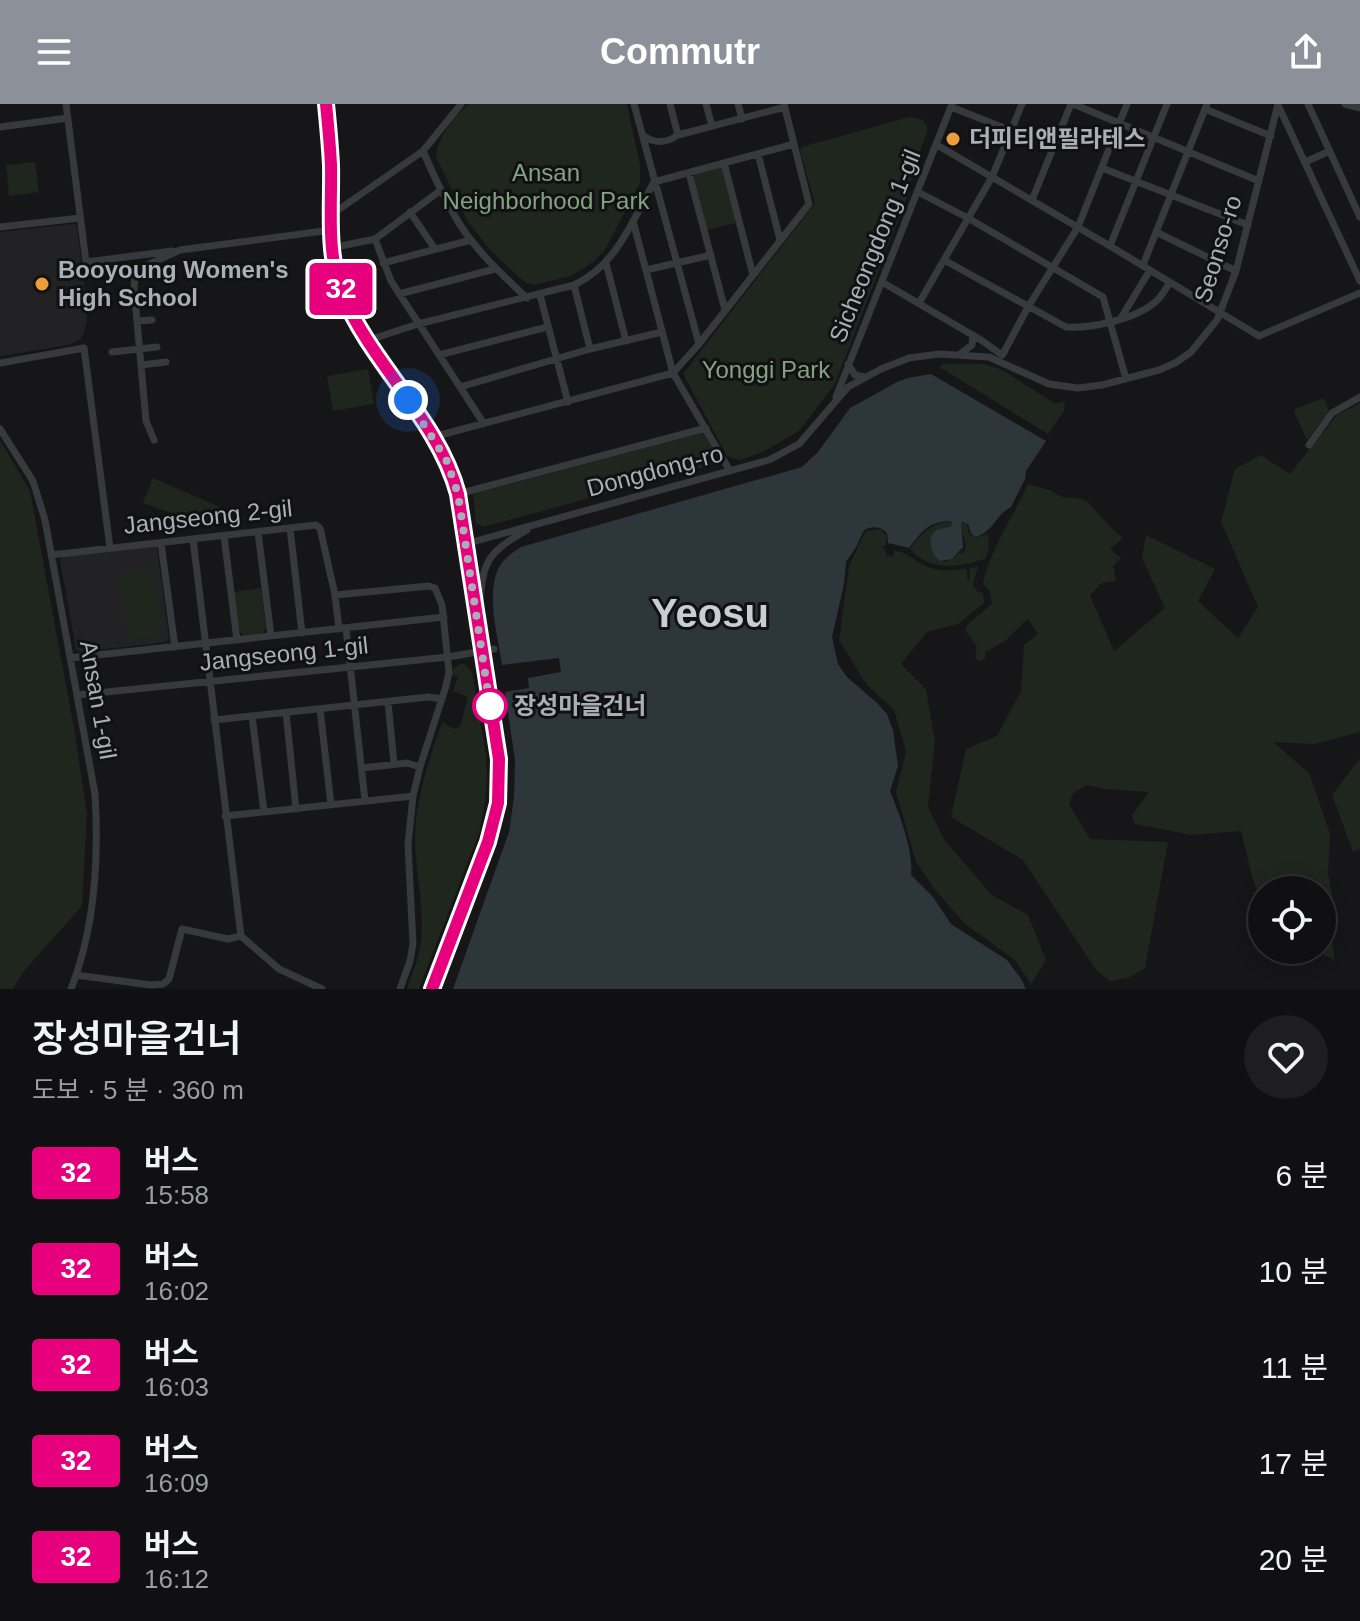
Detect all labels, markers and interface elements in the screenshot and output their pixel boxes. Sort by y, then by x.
icon: menu [32,30,76,74]
icon: share [1284,30,1328,74]
text: Commutr [600,31,760,72]
place label: 더피티앤필라테스 [969,125,1146,152]
marker: 더피티앤필라테스 [944,130,962,148]
street label: Sicheongdong 1-gil [824,145,926,346]
park label: Ansan Neighborhood Park [443,159,650,214]
street label: Seonso-ro [1188,192,1247,306]
place label: Booyoung Women's High School [58,256,289,311]
line badge: 32 [305,263,377,315]
text: 32 [325,273,357,304]
marker: Booyoung Women's High School [33,275,51,293]
park label: Yonggi Park [702,356,831,383]
your location [388,380,428,420]
street label: Dongdong-ro [584,439,726,502]
street label: Jangseong 2-gil [122,494,294,539]
district label: Yeosu [651,591,769,635]
street label: Jangseong 1-gil [198,631,370,676]
street label: Ansan 1-gil [75,638,122,761]
marker: 장성마을건너 [473,689,507,723]
place label: 장성마을건너 [514,692,646,719]
map controls [1248,876,1336,964]
button: locate [1248,876,1336,964]
button: heart [1244,1015,1328,1099]
text: 장성마을건너 [32,1018,242,1060]
text: 도보 · 5 분 · 360 m [32,1075,244,1105]
text: 버스 [144,1144,199,1177]
text: 32 [60,1157,92,1188]
text: 6 분 [1275,1159,1328,1192]
text: 15:58 [144,1180,209,1210]
text: 버스 [144,1240,199,1273]
text: 32 [60,1253,92,1284]
text: 10 분 [1259,1255,1328,1288]
text: 16:02 [144,1276,209,1306]
text: 버스 [144,1336,199,1369]
text: 32 [60,1349,92,1380]
text: 11 분 [1261,1351,1328,1384]
text: 16:03 [144,1372,209,1402]
text: 버스 [144,1432,199,1465]
text: 32 [60,1445,92,1476]
text: 17 분 [1259,1447,1328,1480]
text: 16:09 [144,1468,209,1498]
text: 버스 [144,1528,199,1561]
text: 32 [60,1541,92,1572]
text: 20 분 [1259,1543,1328,1576]
text: 16:12 [144,1564,209,1594]

